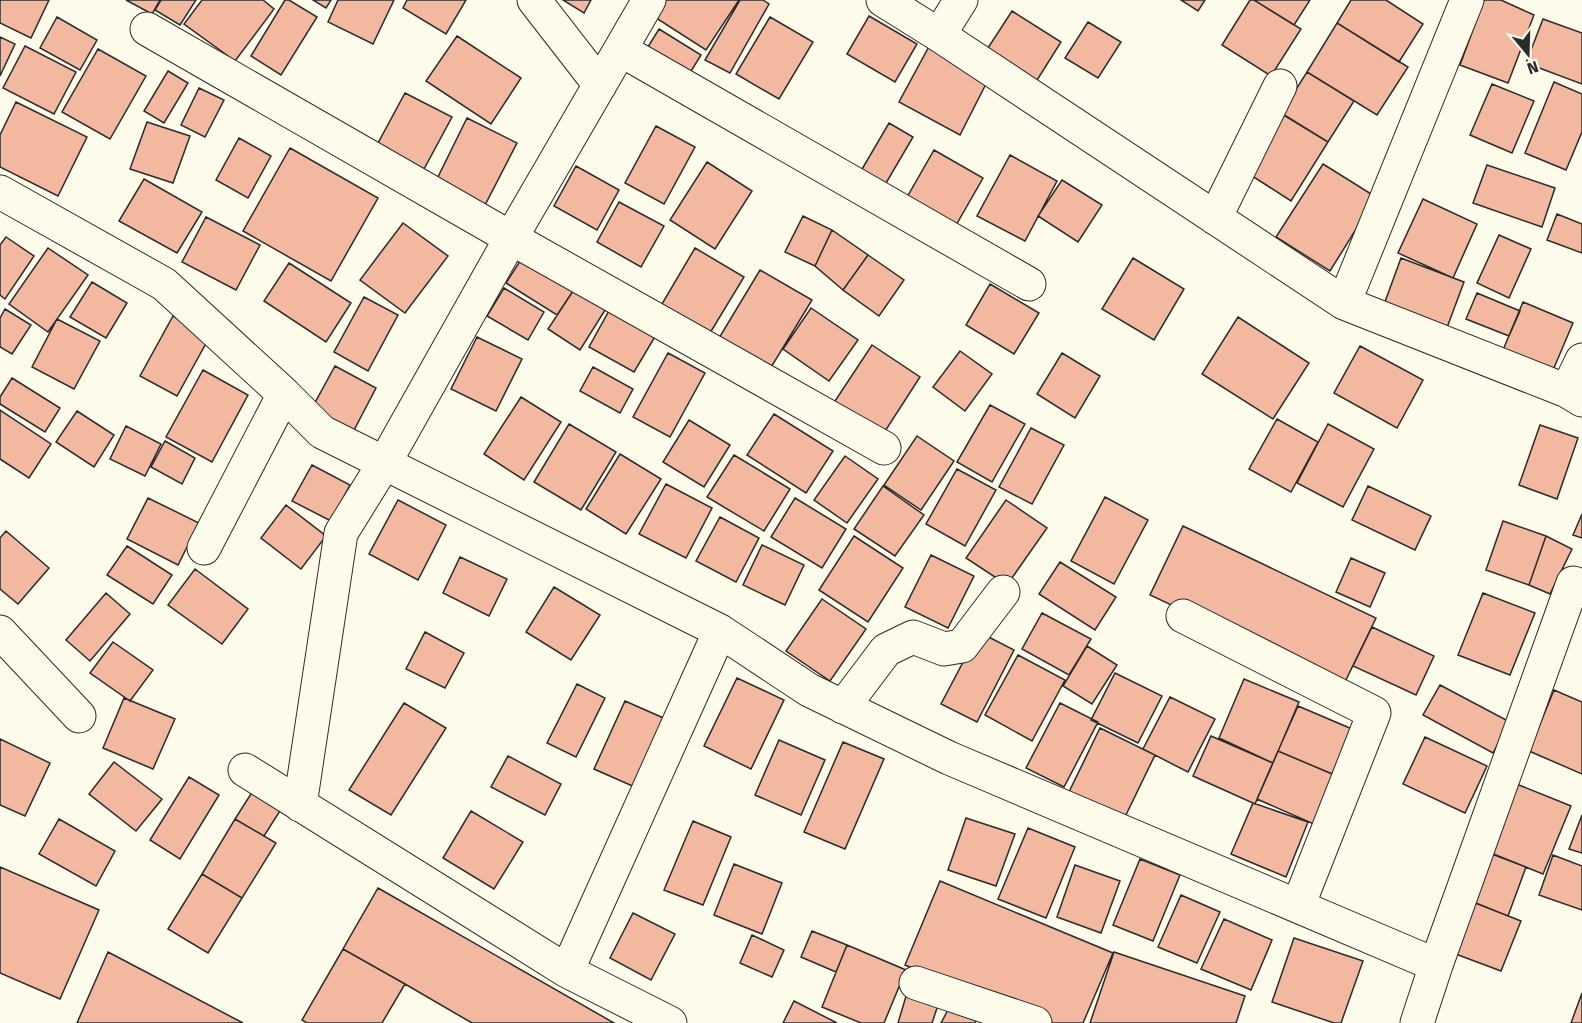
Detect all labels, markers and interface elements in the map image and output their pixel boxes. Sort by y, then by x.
north arrow [1498,24,1558,84]
text: N [1525,57,1541,78]

